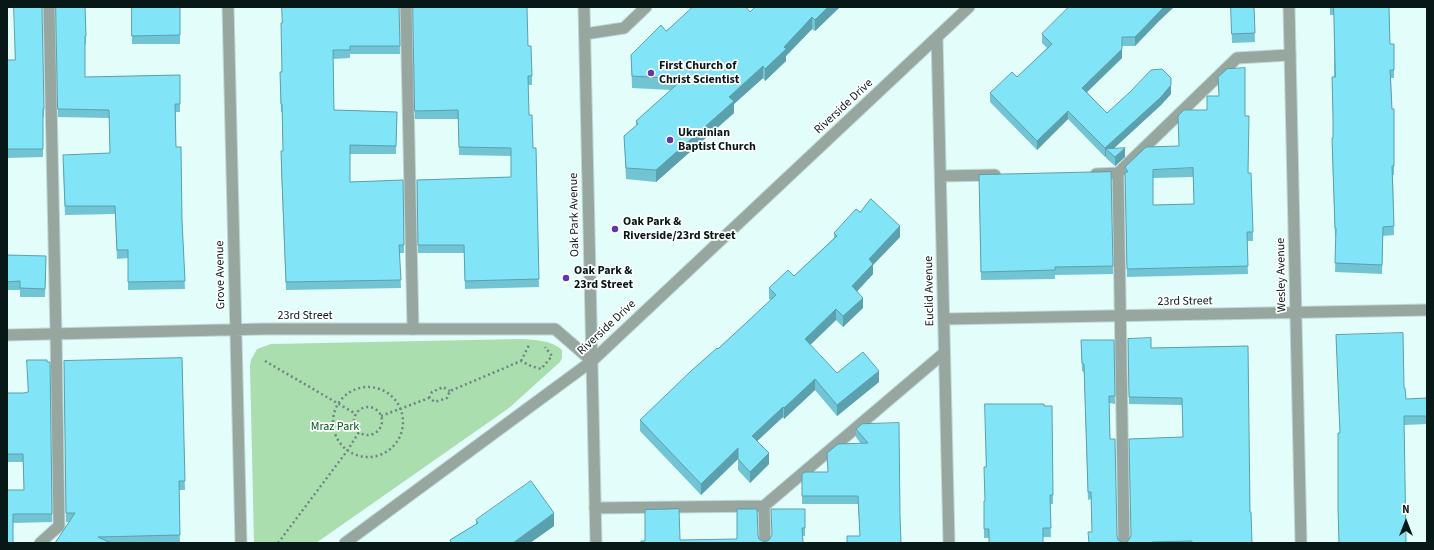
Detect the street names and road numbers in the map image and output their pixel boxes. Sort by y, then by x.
street label: Riverside Drive [812,76,876,138]
street label: Oak Park Avenue [567,173,583,257]
street label: Wesley Avenue [1274,238,1290,312]
street label: Grove Avenue [213,240,229,310]
street label: Euclid Avenue [922,256,938,326]
street label: 23rd Street [1157,294,1213,310]
street label: Riverside Drive [575,297,639,359]
street label: 23rd Street [277,309,333,323]

